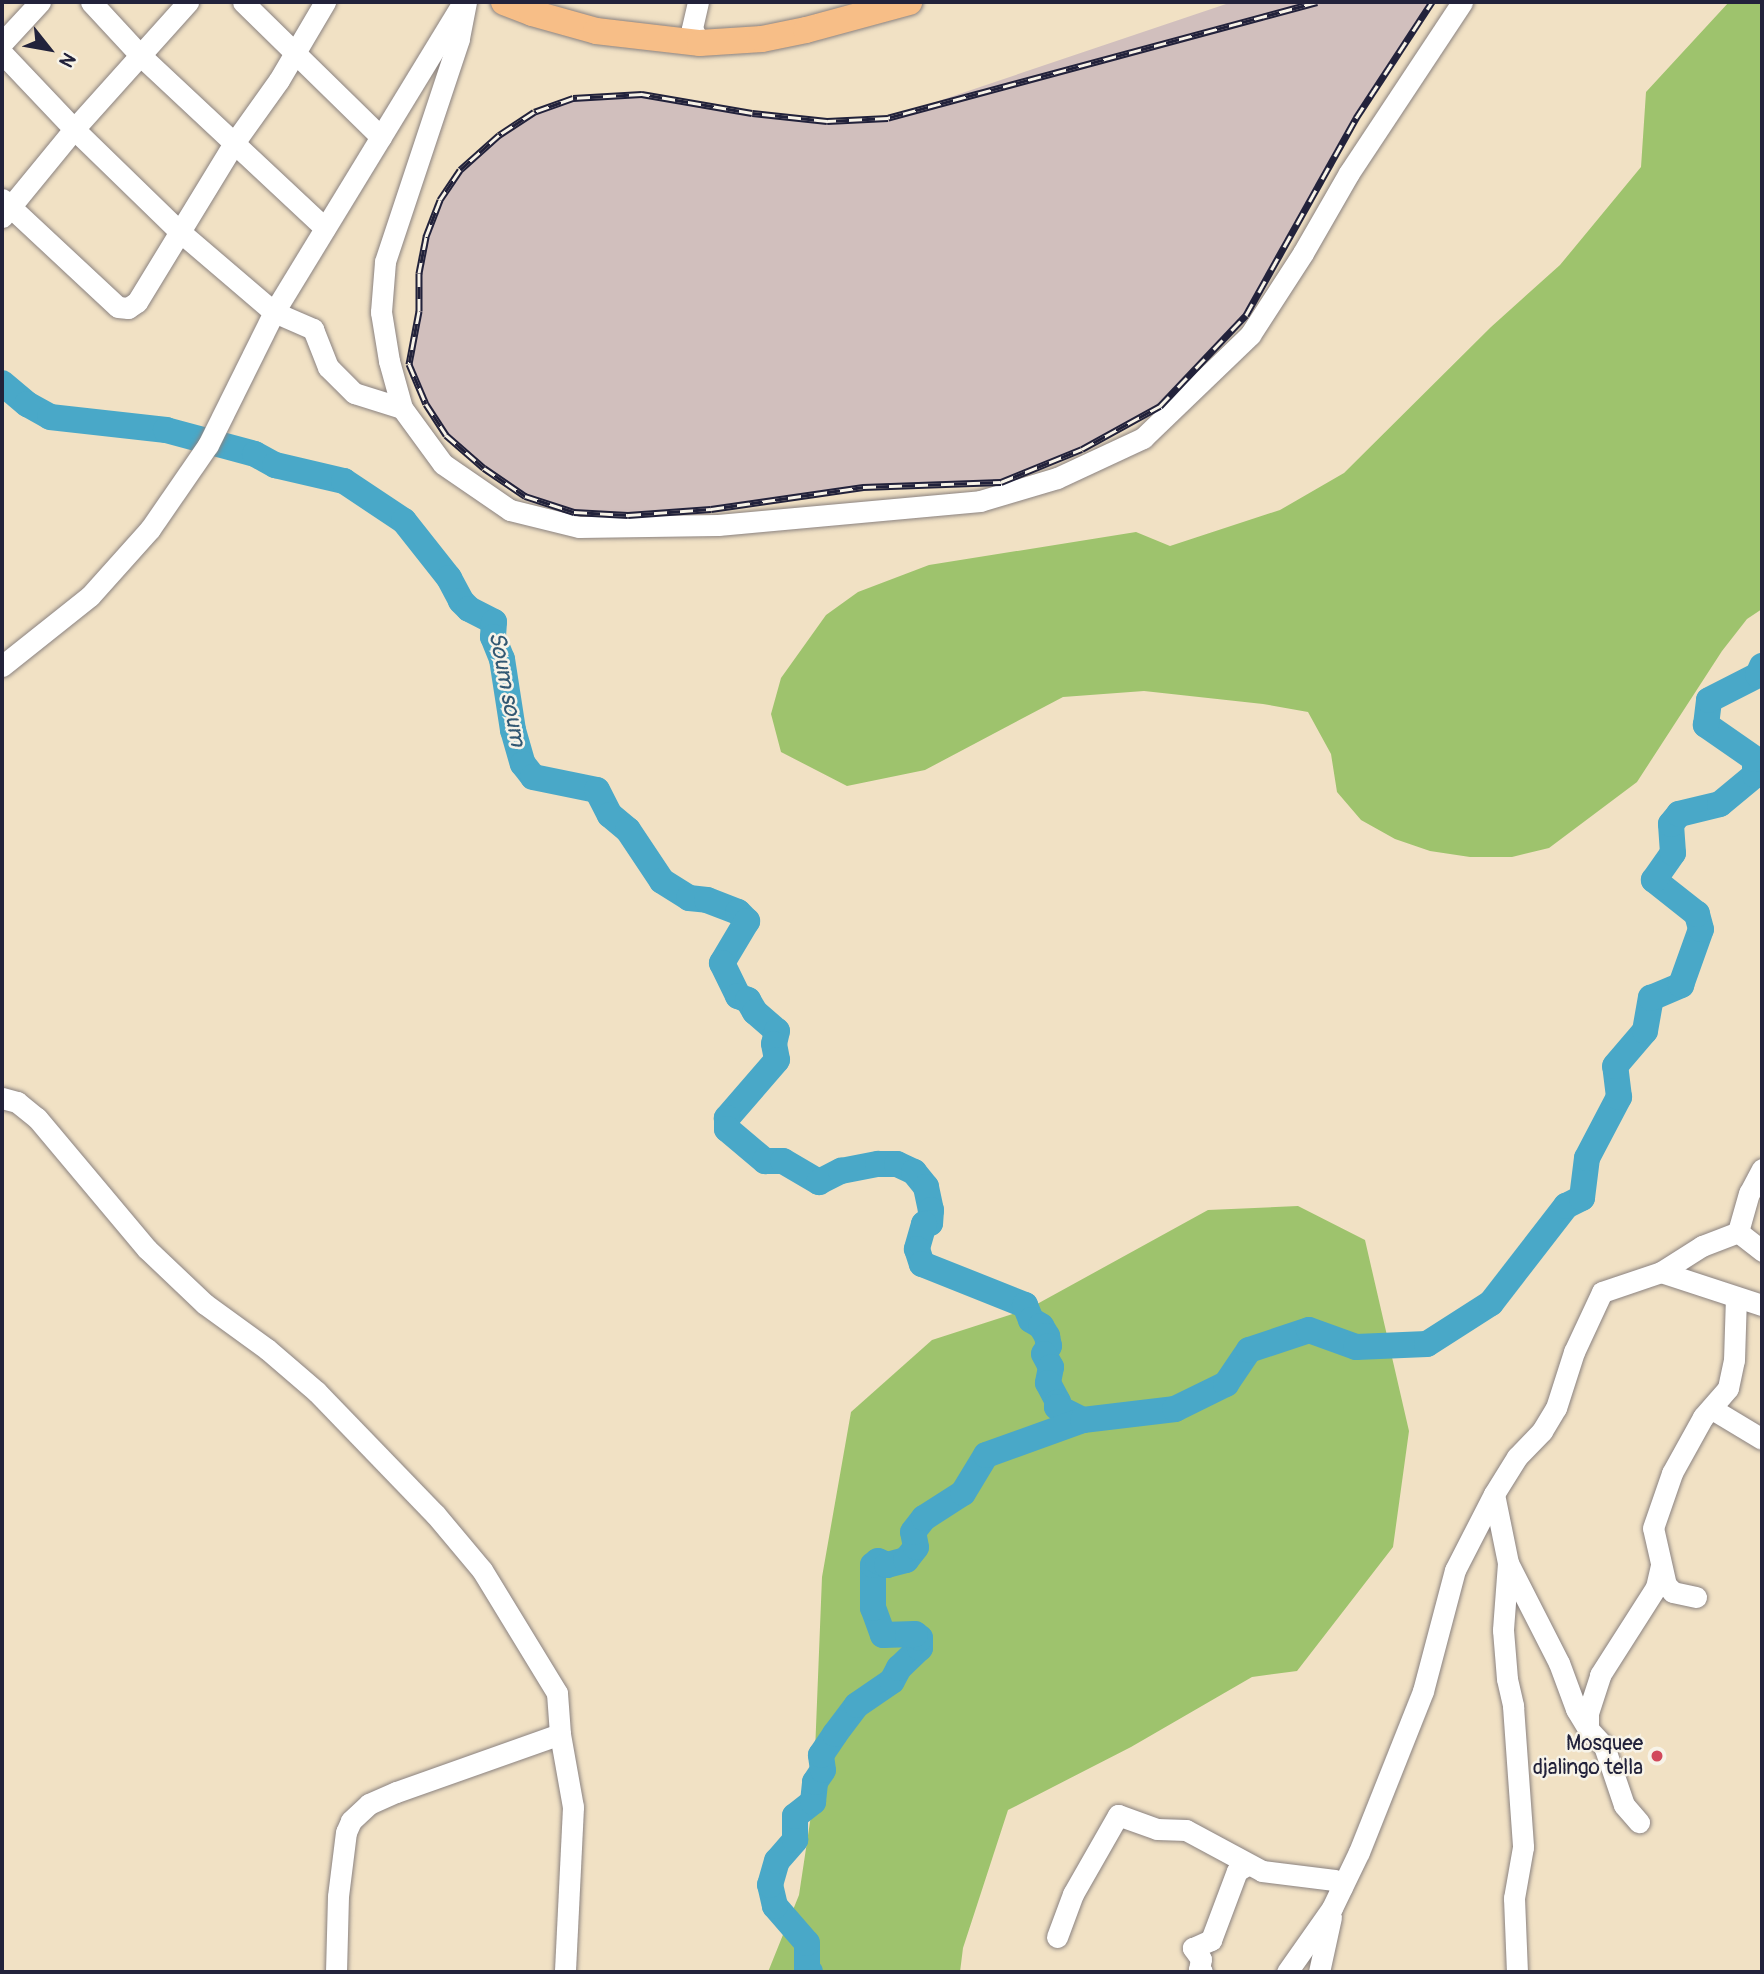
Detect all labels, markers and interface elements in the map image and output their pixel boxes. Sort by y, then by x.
north arrow [14,14,84,84]
text: N [53,48,81,72]
water label: Soum soum [482,629,532,749]
place label: Mosquee djalingo tella [1533,1731,1643,1781]
marker: Mosquee djalingo tella [1649,1748,1665,1764]

